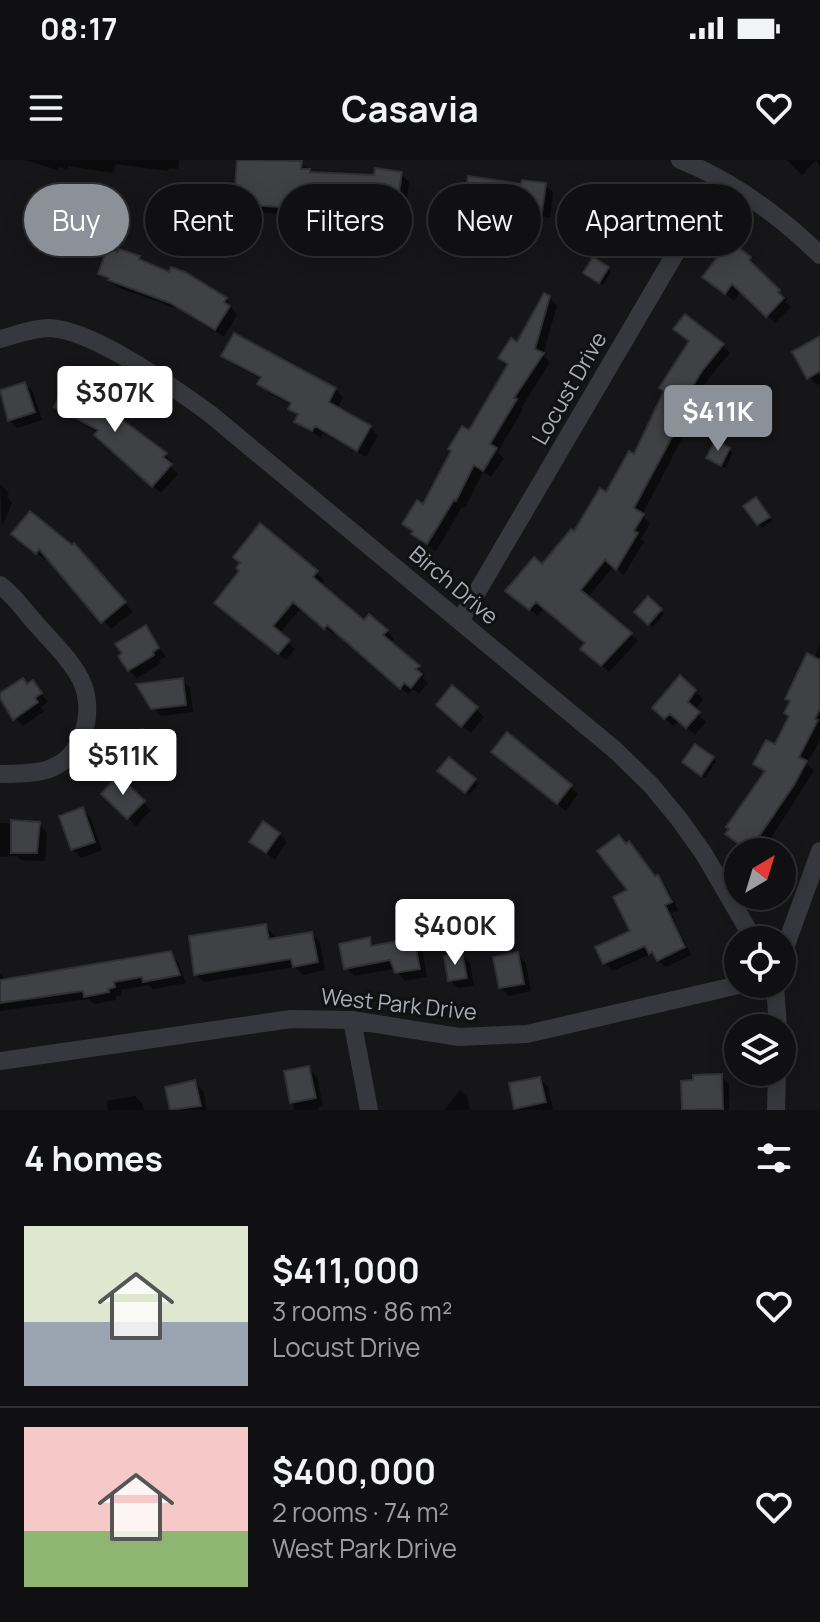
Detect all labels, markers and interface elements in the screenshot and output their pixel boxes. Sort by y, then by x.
text: 08:17 [40,8,118,49]
text: Casavia [341,84,479,133]
icon: menu [24,86,68,130]
icon: heart [752,86,796,130]
chip: Buy [24,184,129,256]
chip: Rent [145,184,262,256]
chip: Filters [278,184,412,256]
chip: New [428,184,541,256]
chip: Apartment [557,184,752,256]
street label: Locust Drive [525,326,613,450]
pin: $307K [59,366,171,434]
text: $307K [75,374,155,410]
pin: $411K [662,385,774,453]
text: $411K [682,393,754,429]
street label: Birch Drive [403,539,505,631]
pin: $511K [67,729,179,797]
text: $511K [87,737,159,773]
north arrow [724,838,796,910]
map controls [724,838,796,1086]
pin: $400K [399,899,511,967]
text: $400K [413,907,497,943]
button: locate [724,926,796,998]
street label: West Park Drive [320,981,479,1027]
button: layers [724,1014,796,1086]
text: 4 homes [24,1135,163,1181]
icon: filters [752,1136,796,1180]
text: $411,000 [272,1247,420,1293]
icon: home [88,1258,184,1354]
icon: heart [752,1284,796,1328]
text: 3 rooms · 86 m² [272,1293,452,1329]
text: Locust Drive [272,1329,421,1365]
text: $400,000 [272,1448,436,1494]
icon: home [88,1459,184,1555]
icon: heart [752,1485,796,1529]
text: 2 rooms · 74 m² [272,1494,449,1530]
text: West Park Drive [272,1530,457,1566]

